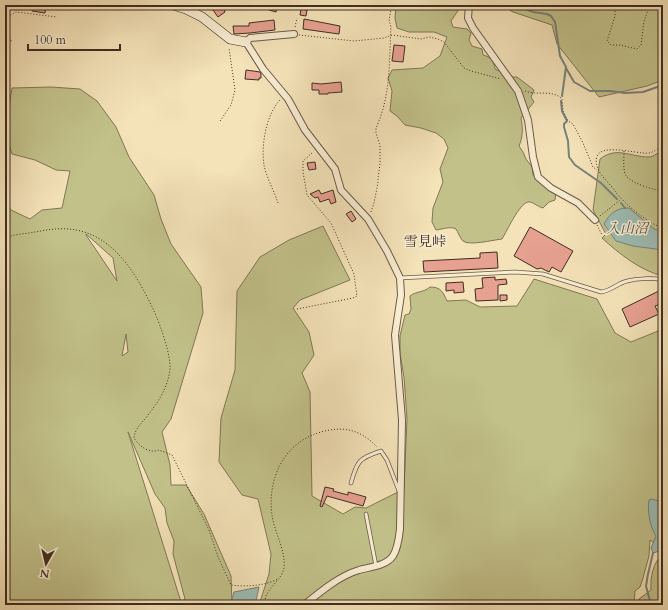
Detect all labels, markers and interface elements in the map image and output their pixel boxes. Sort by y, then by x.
scale bar [28,26,120,52]
text: 100 m [34,32,67,48]
water label: 入山沼 [606,219,650,238]
district label: 雪見峠 [404,232,446,251]
north arrow [26,544,66,584]
text: N [38,565,50,581]

